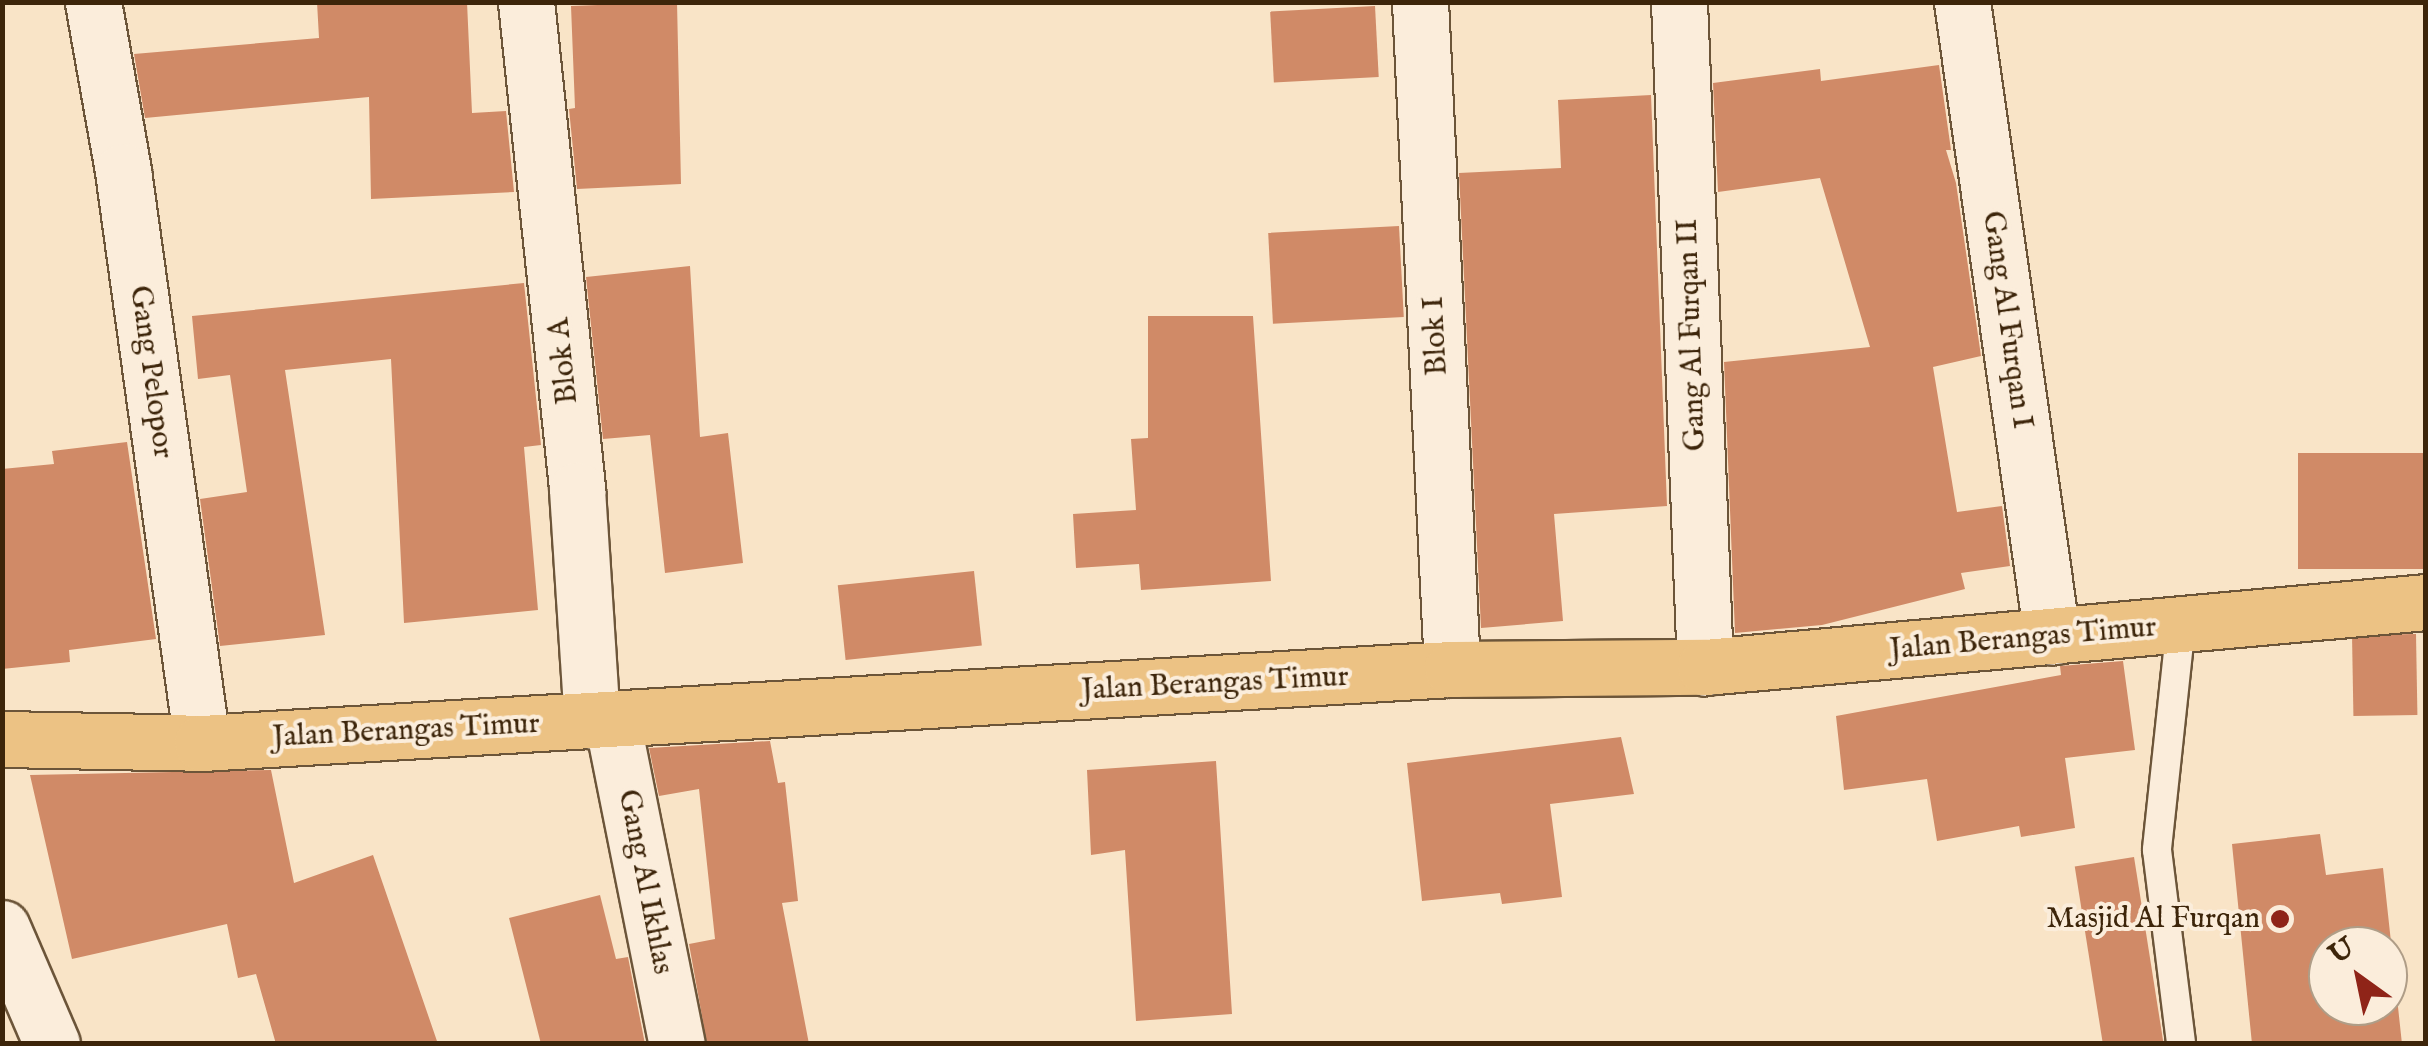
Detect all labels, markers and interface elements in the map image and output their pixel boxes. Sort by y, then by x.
street label: Gang Al Furqan I [1974,209,2040,431]
street label: Gang Al Furqan II [1670,218,1714,452]
street label: Gang Pelopor [121,283,181,461]
street label: Blok I [1416,295,1456,377]
street label: Blok A [542,316,586,406]
street label: Jalan Berangas Timur [1888,609,2158,669]
street label: Jalan Berangas Timur [1081,659,1349,709]
street label: Jalan Berangas Timur [272,706,540,756]
street label: Gang Al Ikhlas [609,787,681,977]
place label: Masjid Al Furqan [2046,901,2260,937]
marker: Masjid Al Furqan [2269,908,2291,930]
north arrow [2308,926,2408,1026]
text: U [2323,931,2362,973]

